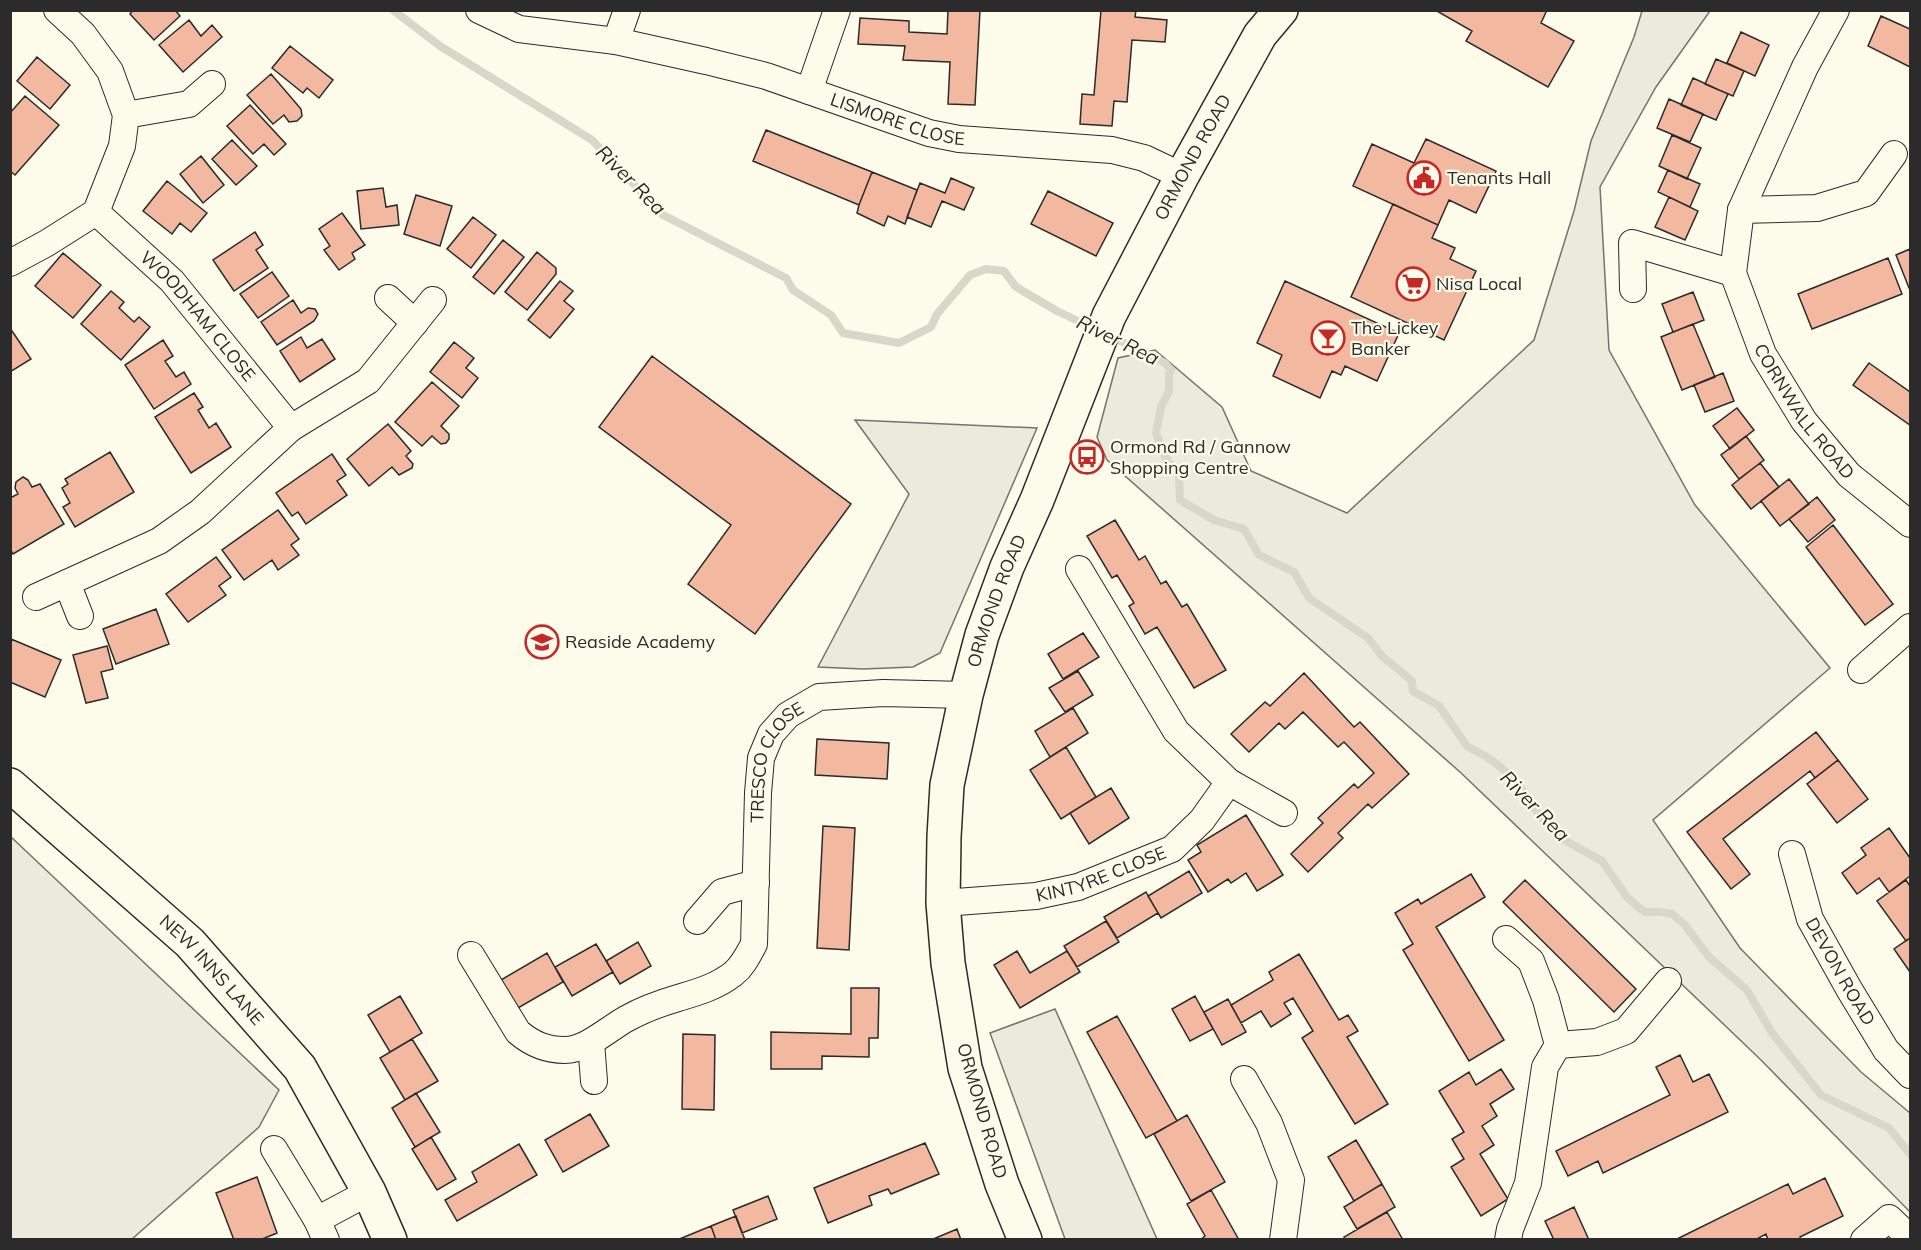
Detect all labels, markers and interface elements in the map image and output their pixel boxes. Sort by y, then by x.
street label: LISMORE CLOSE [827,87,966,150]
street label: ORMOND ROAD [1149,90,1236,224]
water label: River Rea [591,139,672,220]
public building icon: Tenants Hall [1406,160,1442,196]
place label: Tenants Hall [1447,166,1551,189]
street label: WOODHAM CLOSE [135,246,261,386]
supermarket icon: Nisa Local [1395,266,1431,302]
place label: Nisa Local [1436,272,1522,295]
water label: River Rea [1073,309,1164,370]
place label: The Lickey Banker [1351,316,1439,360]
bar icon: The Lickey Banker [1310,320,1346,356]
street label: CORNWALL ROAD [1749,340,1860,484]
place label: Ormond Rd / Gannow Shopping Centre [1110,435,1291,479]
bus stop icon: Ormond Rd / Gannow Shopping Centre [1069,439,1105,475]
street label: ORMOND ROAD [962,531,1031,670]
school or university icon: Reaside Academy [524,624,560,660]
place label: Reaside Academy [565,630,715,653]
street label: TRESCO CLOSE [745,696,808,823]
water label: River Rea [1495,765,1575,846]
street label: KINTYRE CLOSE [1034,841,1169,907]
street label: NEW INNS LANE [155,910,269,1030]
street label: DEVON ROAD [1800,913,1880,1030]
street label: ORMOND ROAD [952,1040,1013,1181]

